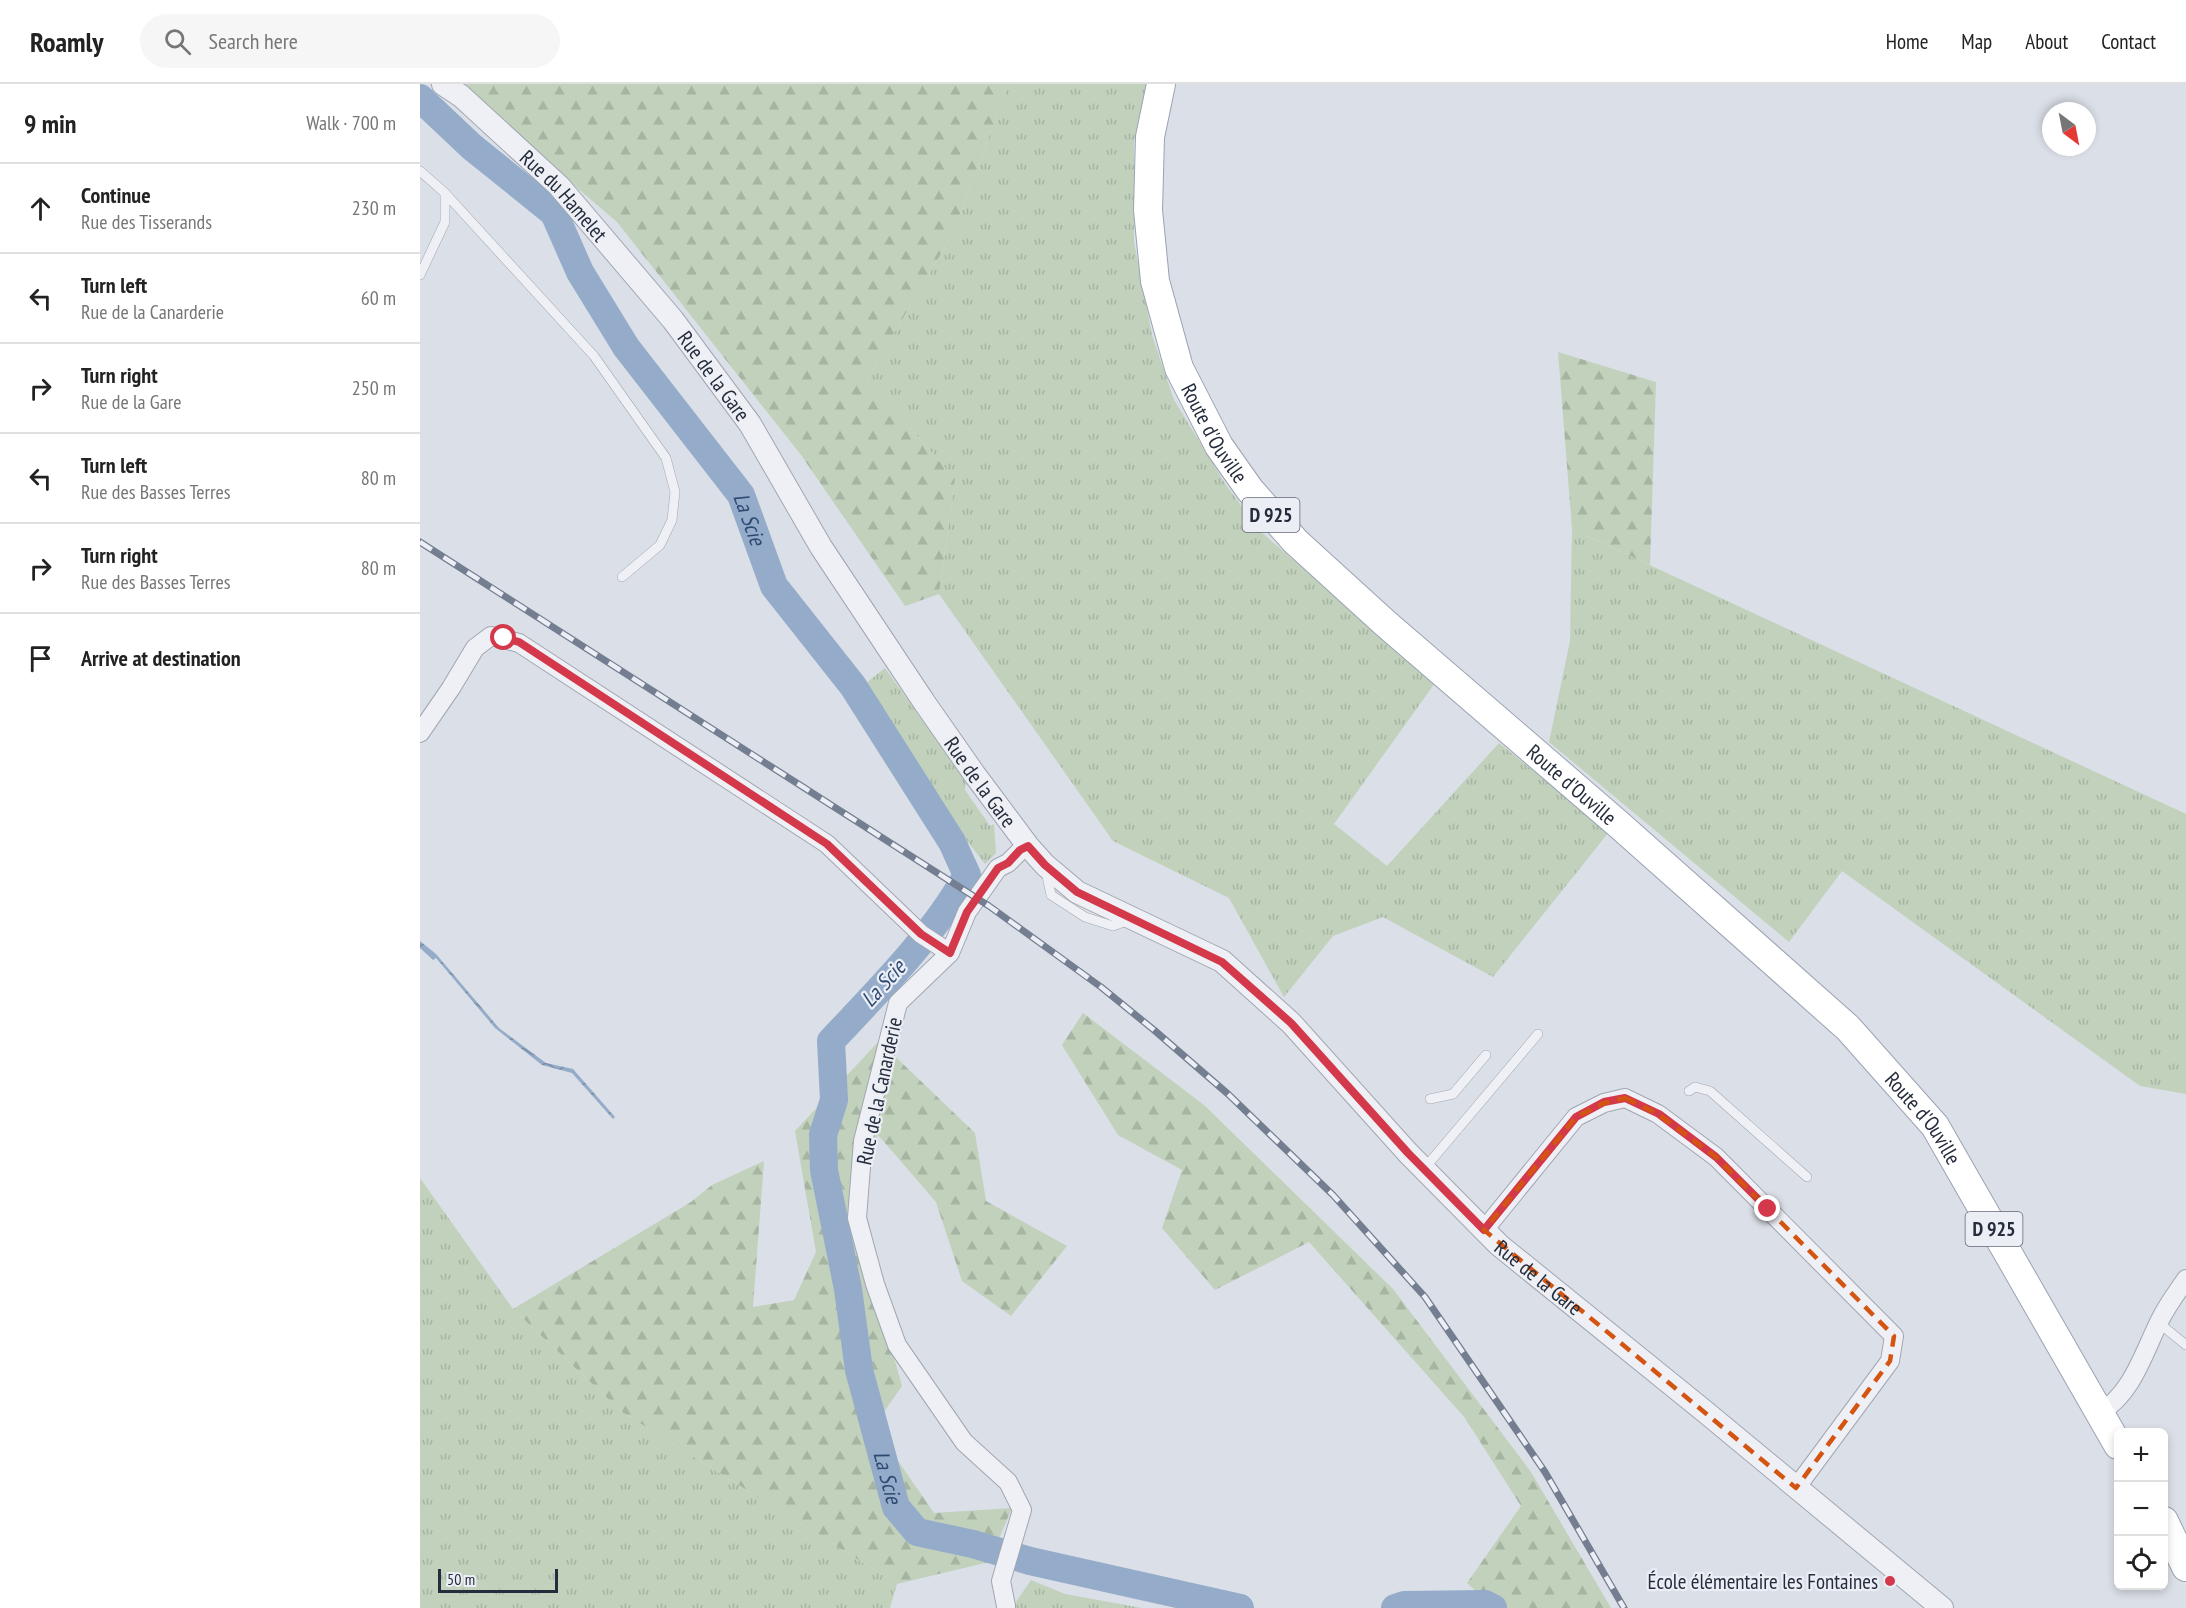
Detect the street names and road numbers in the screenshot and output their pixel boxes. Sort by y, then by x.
street label: Rue du Hamelet [515,144,614,247]
street label: Rue de la Gare [672,325,757,426]
street label: Route d'Ouville [1176,379,1254,488]
road number: D 925 [1242,498,1300,532]
street label: Rue de la Gare [939,731,1023,832]
street label: Route d'Ouville [1521,738,1623,831]
street label: Rue de la Canarderie [850,1015,908,1167]
street label: Route d'Ouville [1880,1066,1968,1169]
road number: D 925 [1966,1212,2022,1246]
street label: Rue de la Gare [1489,1234,1588,1321]

